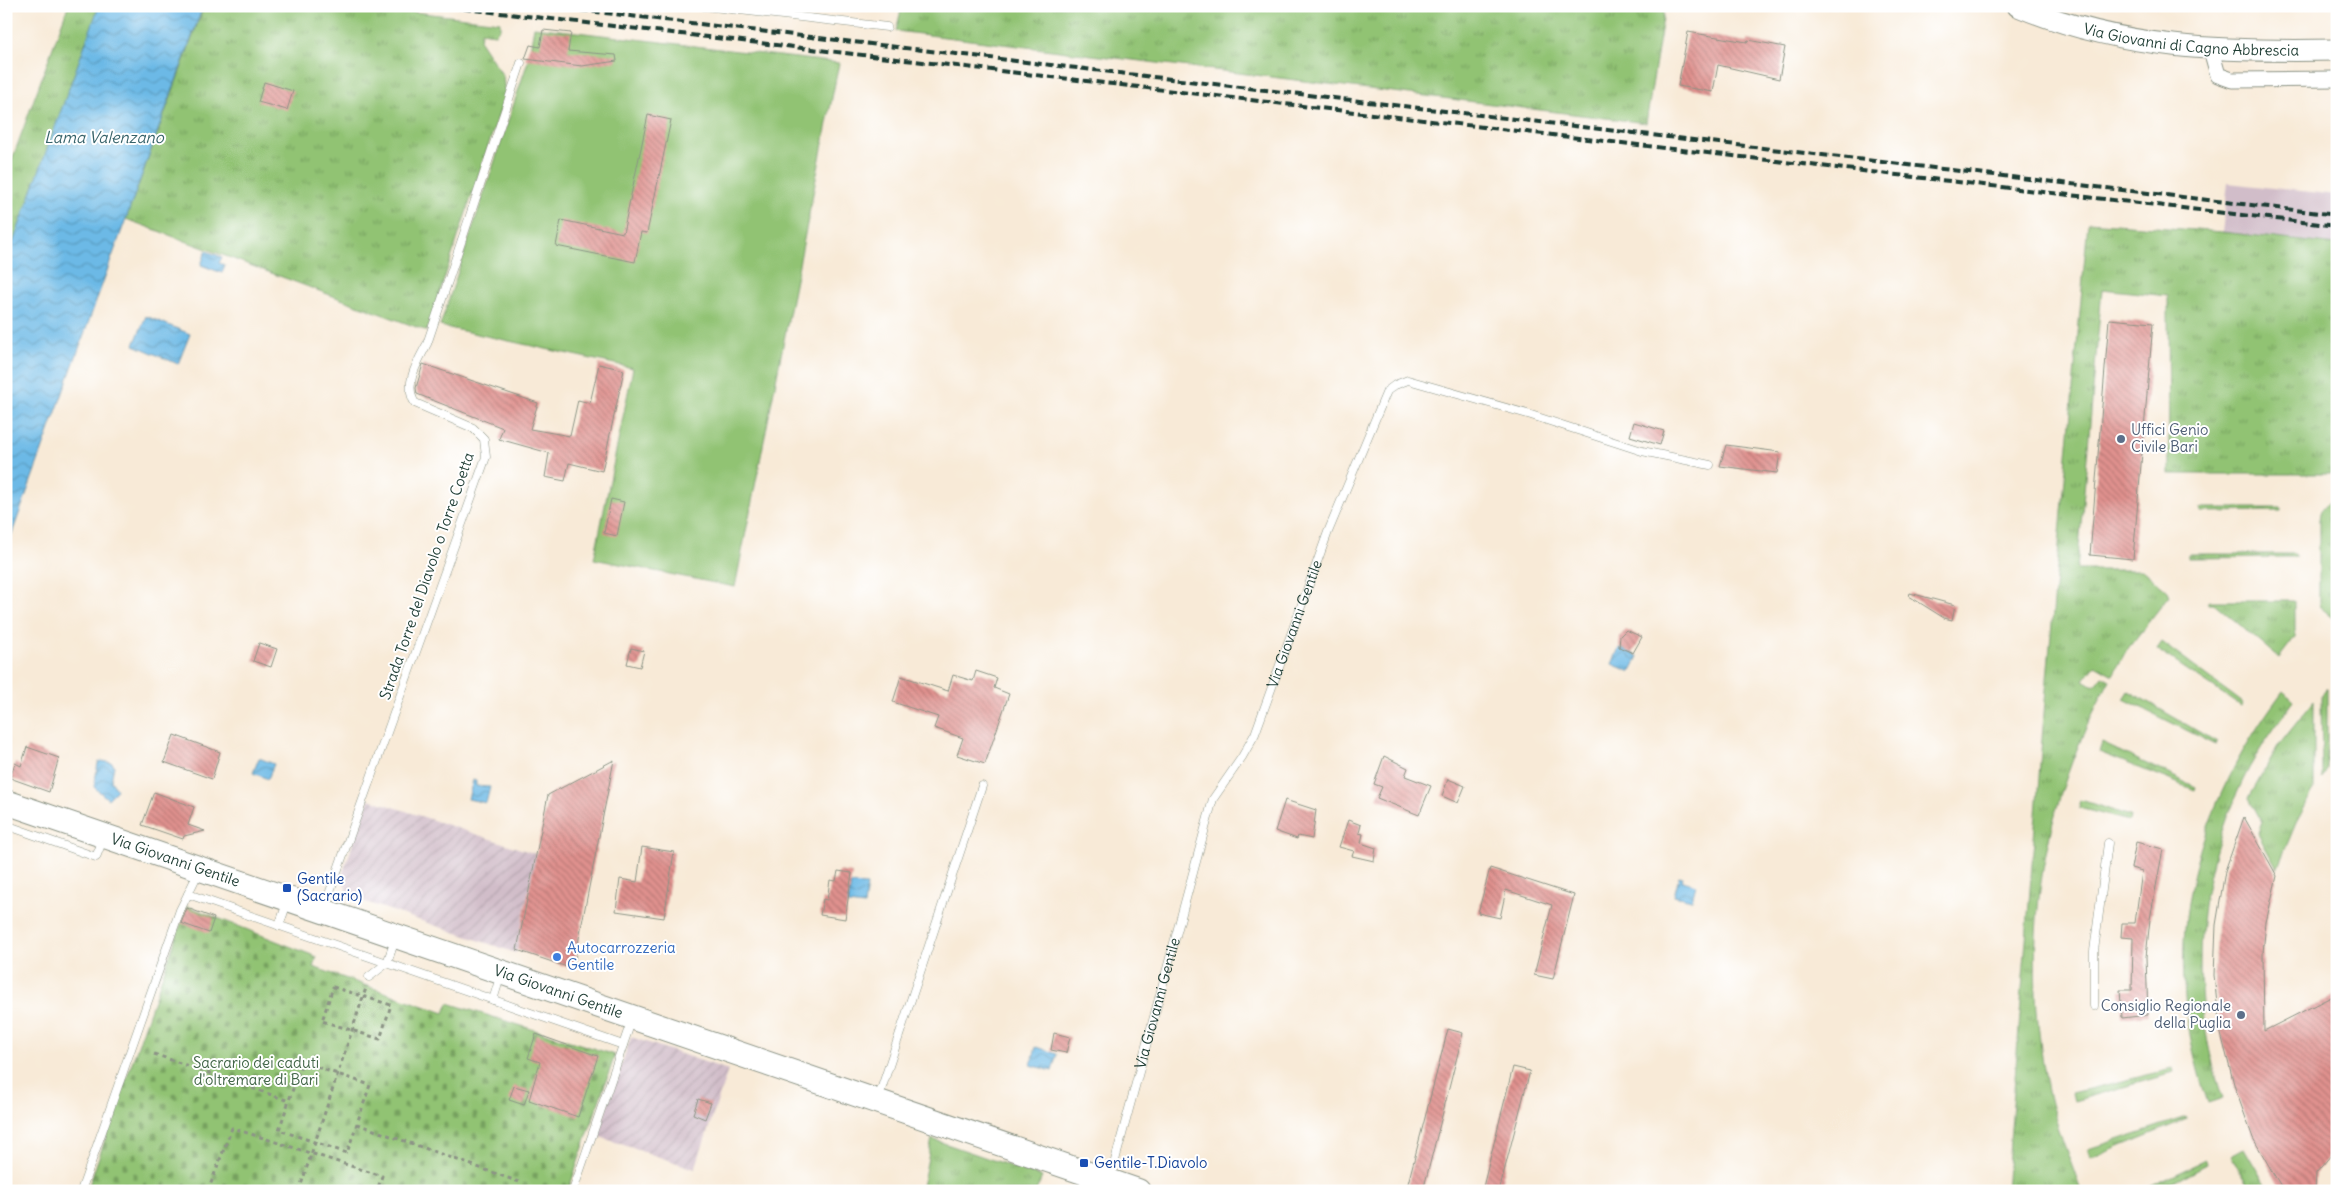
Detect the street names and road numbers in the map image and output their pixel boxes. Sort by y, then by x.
street label: Via Giovanni di Cagno Abbrescia [2081,19,2300,60]
street label: Strada Torre del Diavolo o Torre Coetta [375,449,478,702]
street label: Via Giovanni Gentile [1262,557,1326,691]
street label: Via Giovanni Gentile [108,829,242,891]
street label: Via Giovanni Gentile [1130,936,1184,1071]
street label: Via Giovanni Gentile [491,960,625,1022]

